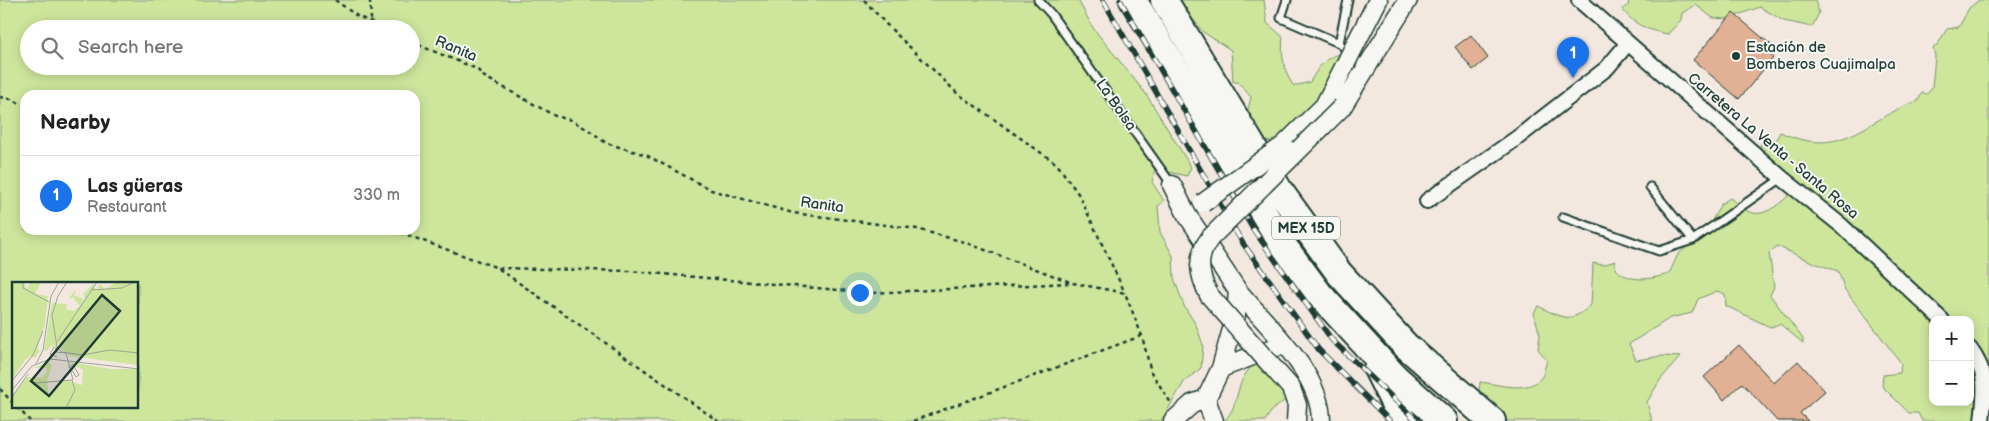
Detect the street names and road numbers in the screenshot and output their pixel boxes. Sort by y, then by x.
street label: Ranita [432,32,480,66]
street label: Carretera La Venta - Santa Rosa [1684,69,1862,223]
street label: La Bolsa [1091,75,1141,135]
street label: Ranita [799,193,845,217]
road number: MEX 15D [1272,217,1340,240]

